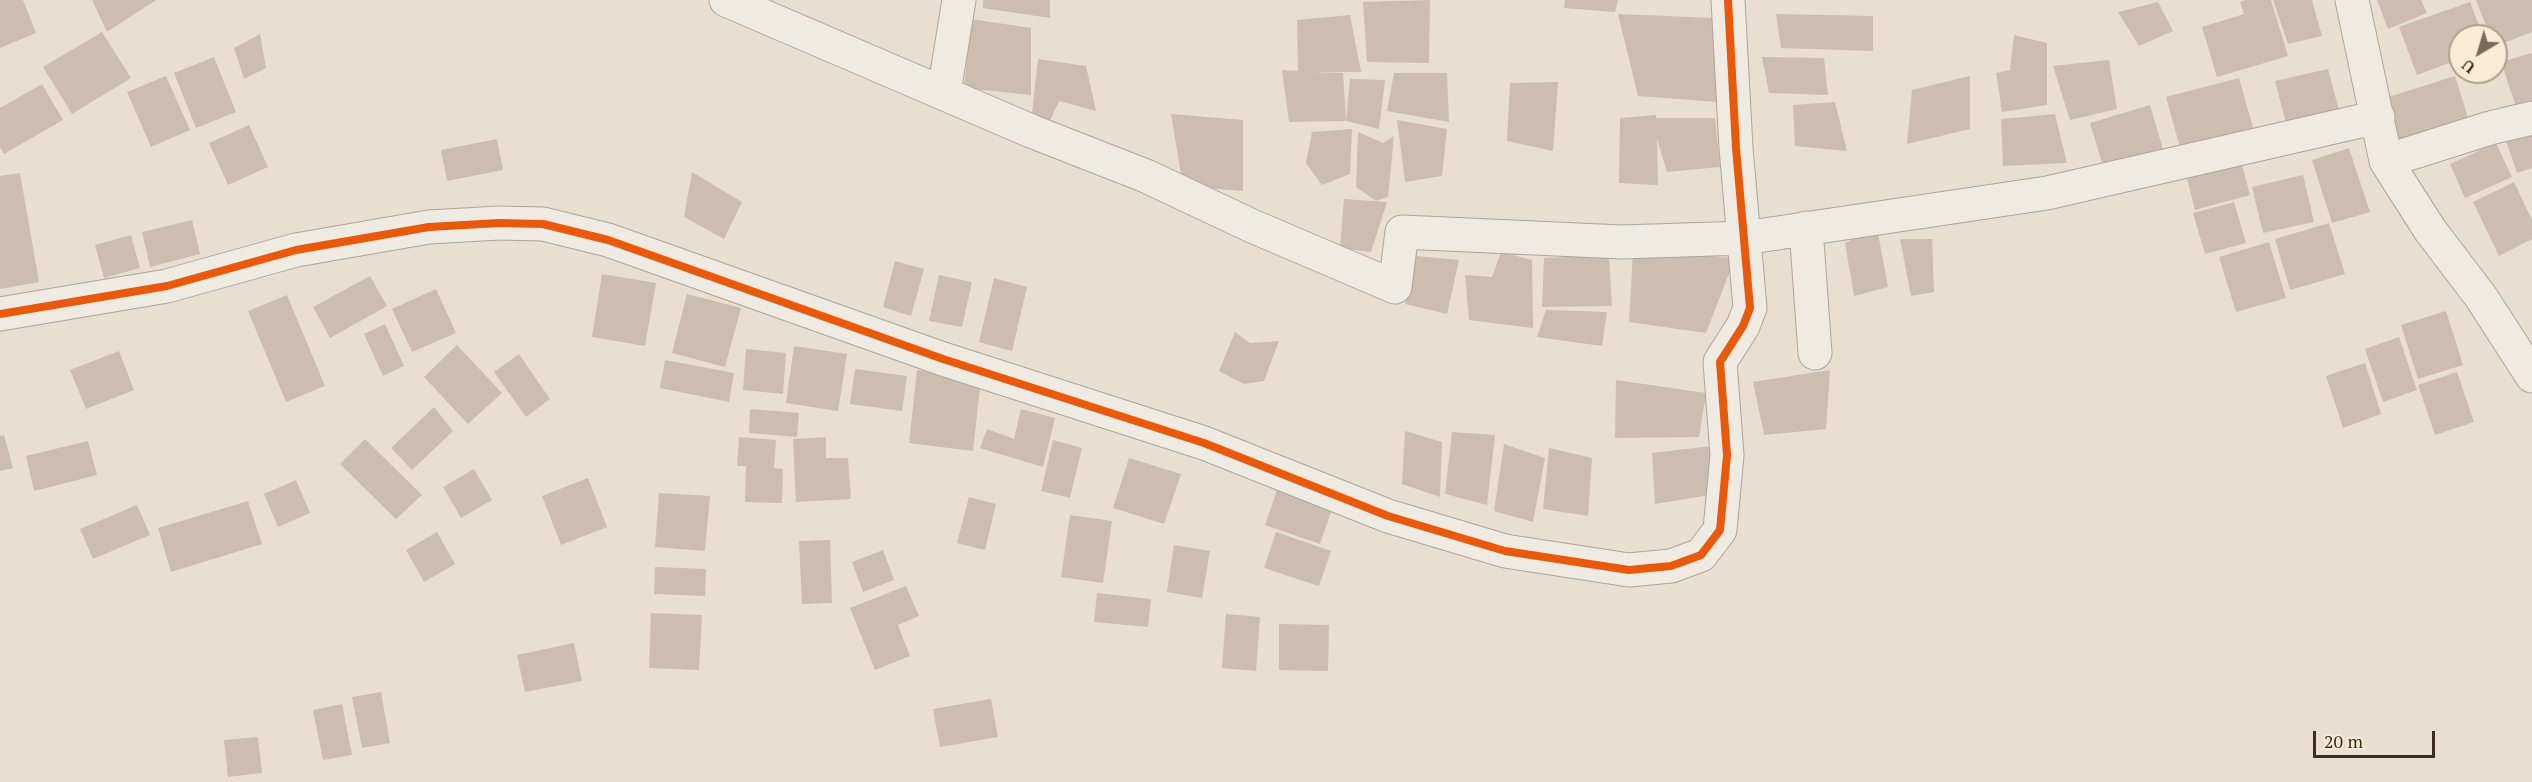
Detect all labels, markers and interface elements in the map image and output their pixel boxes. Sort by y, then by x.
north arrow [2448,24,2508,84]
text: U [2457,54,2479,79]
scale bar [2316,719,2438,757]
text: 20 m [2324,729,2363,753]

